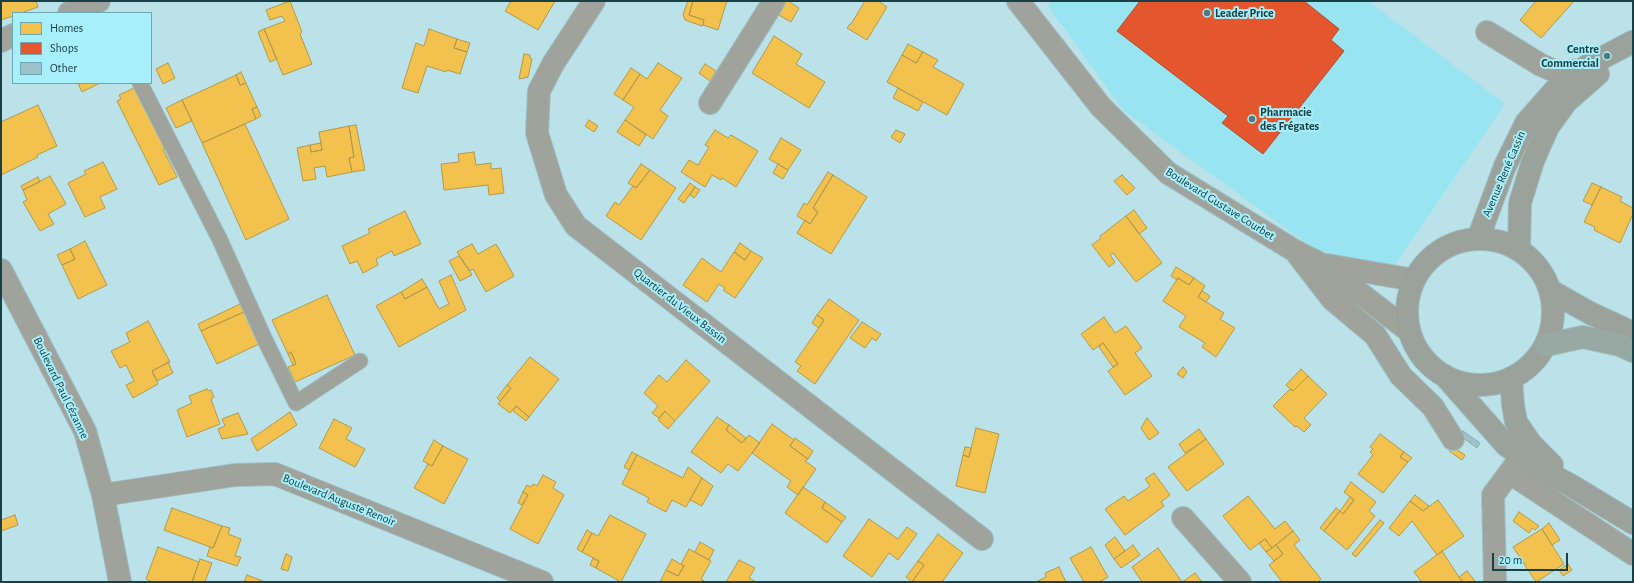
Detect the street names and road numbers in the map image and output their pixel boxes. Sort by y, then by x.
street label: Avenue René Cassin [1479,129,1529,219]
street label: Boulevard Gustave Courbet [1163,165,1277,243]
street label: Quartier du Vieux Bassin [631,265,729,347]
street label: Boulevard Paul Cézanne [30,335,92,441]
street label: Boulevard Auguste Renoir [281,471,397,529]

